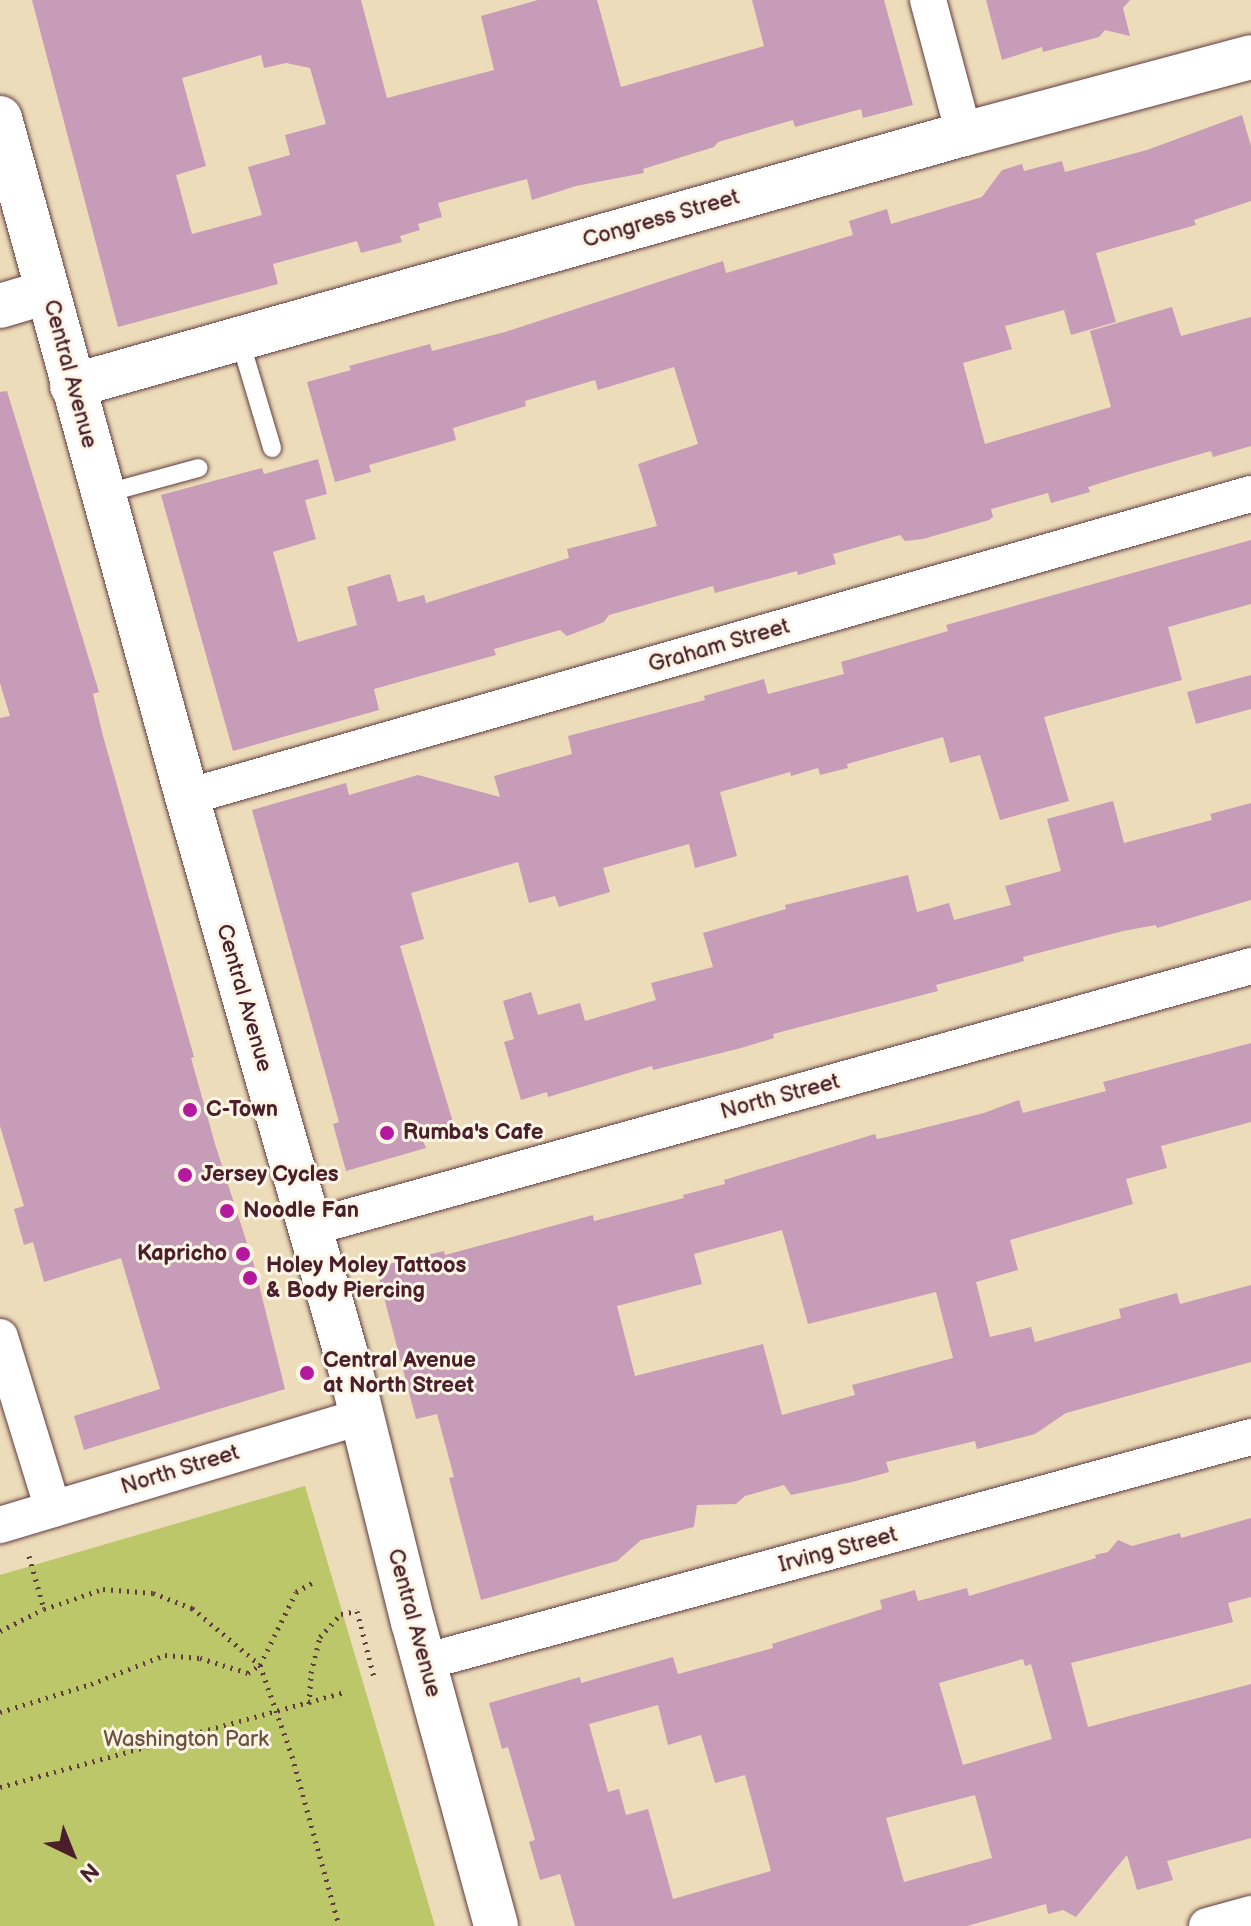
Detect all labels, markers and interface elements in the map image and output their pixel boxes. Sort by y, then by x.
street label: Congress Street [580,184,742,254]
street label: Central Avenue [38,297,102,451]
street label: Graham Street [645,613,793,679]
street label: Central Avenue [210,921,278,1075]
street label: North Street [717,1068,843,1126]
place label: C-Town [206,1097,278,1123]
marker: C-Town [181,1101,199,1119]
place label: Rumba's Cafe [403,1120,543,1146]
marker: Rumba's Cafe [378,1124,396,1142]
place label: Jersey Cycles [201,1162,339,1188]
marker: Jersey Cycles [176,1166,194,1184]
place label: Noodle Fan [243,1198,359,1224]
marker: Noodle Fan [218,1202,236,1220]
place label: Kapricho [137,1241,227,1267]
marker: Kapricho [234,1245,252,1263]
place label: Holey Moley Tattoos & Body Piercing [266,1252,468,1304]
marker: Holey Moley Tattoos & Body Piercing [241,1269,259,1287]
place label: Central Avenue at North Street [323,1347,476,1398]
marker: Central Avenue at North Street [298,1364,316,1382]
street label: North Street [118,1439,242,1501]
street label: Irving Street [776,1521,900,1579]
street label: Central Avenue [382,1546,446,1700]
park label: Washington Park [103,1727,269,1753]
north arrow [32,1814,112,1894]
text: N [73,1856,104,1887]

